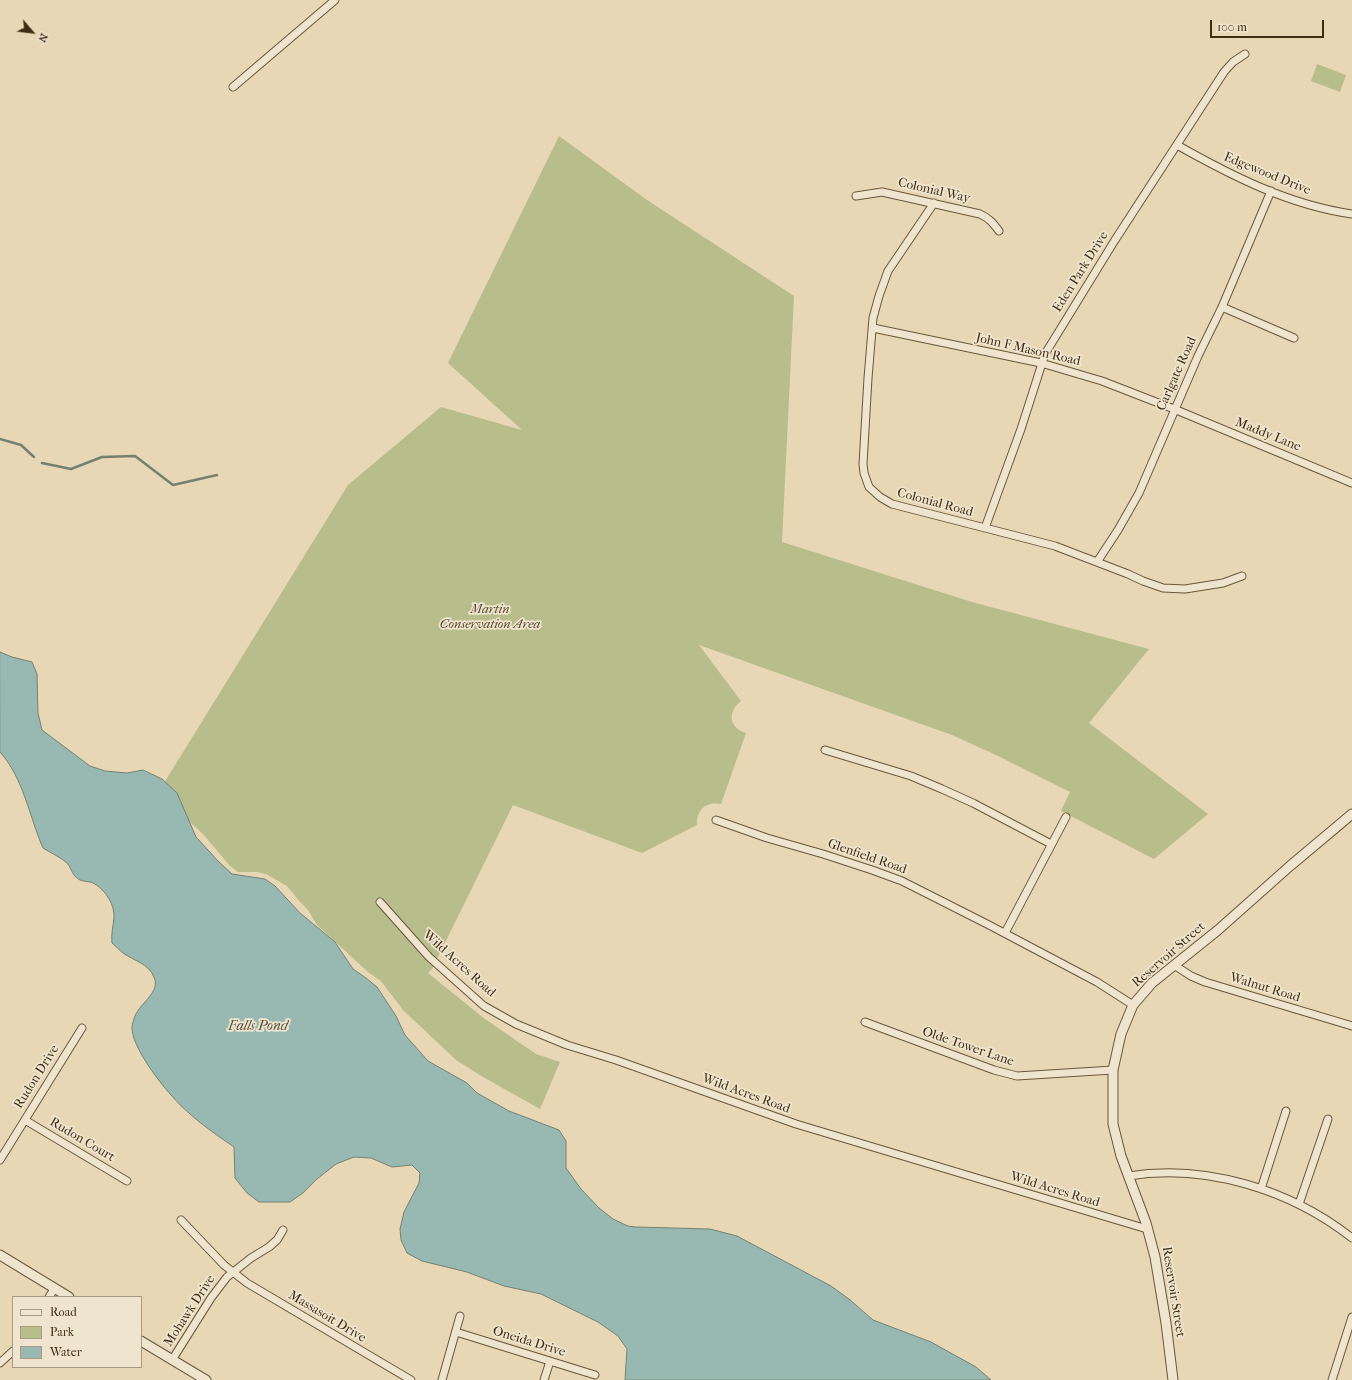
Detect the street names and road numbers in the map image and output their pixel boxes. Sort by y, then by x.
street label: Edgewood Drive [1221,149,1313,199]
street label: Colonial Way [896,175,972,207]
street label: Eden Park Drive [1050,229,1112,315]
street label: John F Mason Road [974,330,1082,370]
street label: Carlgate Road [1154,335,1200,413]
street label: Maddy Lane [1233,415,1303,455]
street label: Colonial Road [895,485,975,521]
street label: Glenfield Road [825,836,909,878]
street label: Reservoir Street [1129,919,1209,991]
street label: Wild Acres Road [419,927,499,1001]
street label: Walnut Road [1228,970,1302,1006]
street label: Olde Tower Lane [920,1024,1016,1070]
street label: Rudon Drive [11,1042,63,1112]
street label: Wild Acres Road [700,1071,792,1117]
street label: Rudon Court [47,1114,117,1166]
street label: Wild Acres Road [1009,1169,1101,1211]
street label: Reservoir Street [1158,1246,1188,1338]
street label: Mohawk Drive [161,1272,219,1350]
street label: Massasoit Drive [285,1288,369,1346]
street label: Oneida Drive [491,1323,567,1361]

